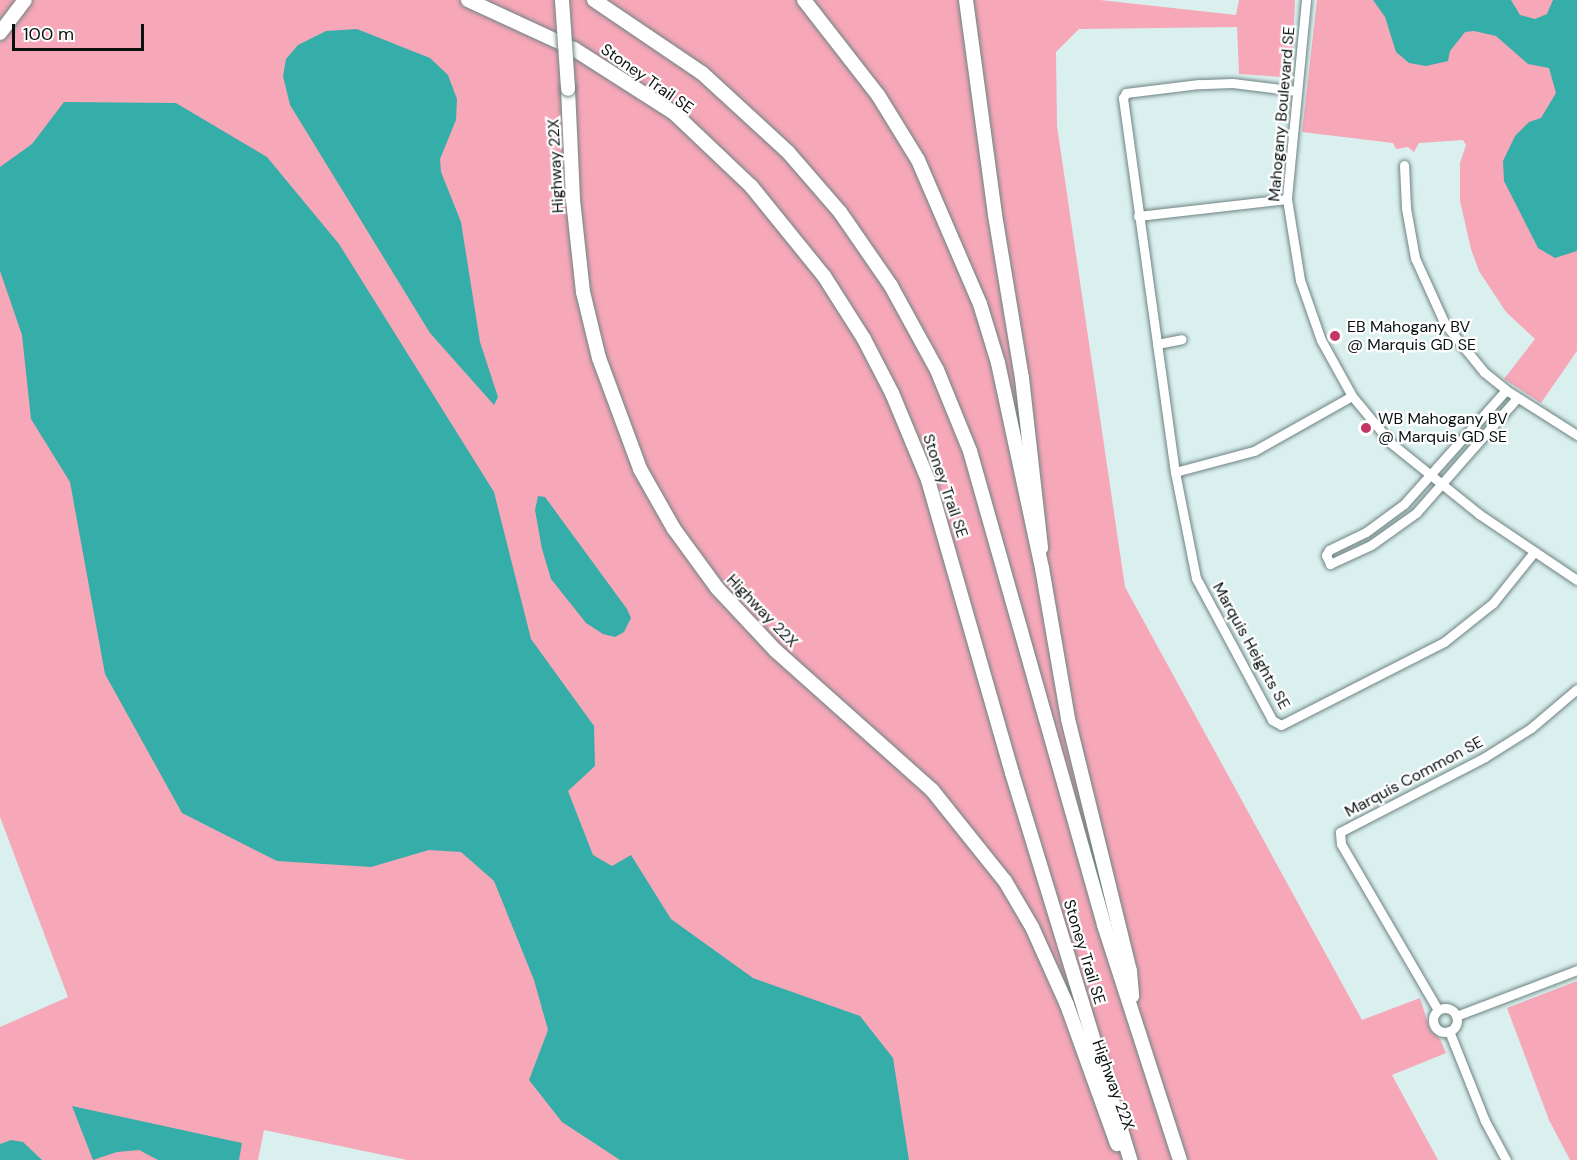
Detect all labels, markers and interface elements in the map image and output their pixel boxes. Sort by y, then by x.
scale bar [15,12,147,50]
text: 100 m [23,22,74,46]
street label: Mahogany Boulevard SE [1265,26,1299,202]
street label: Stoney Trail SE [597,40,697,118]
street label: Highway 22X [544,118,568,214]
place label: EB Mahogany BV @ Marquis GD SE [1347,317,1476,355]
marker: EB Mahogany BV @ Marquis GD SE [1328,329,1342,343]
place label: WB Mahogany BV @ Marquis GD SE [1378,409,1508,447]
marker: WB Mahogany BV @ Marquis GD SE [1359,421,1373,435]
street label: Stoney Trail SE [918,432,972,540]
street label: Highway 22X [722,570,802,652]
street label: Marquis Heights SE [1208,579,1294,713]
street label: Marquis Common SE [1342,732,1486,822]
street label: Stoney Trail SE [1059,897,1109,1007]
street label: Highway 22X [1088,1037,1138,1133]

